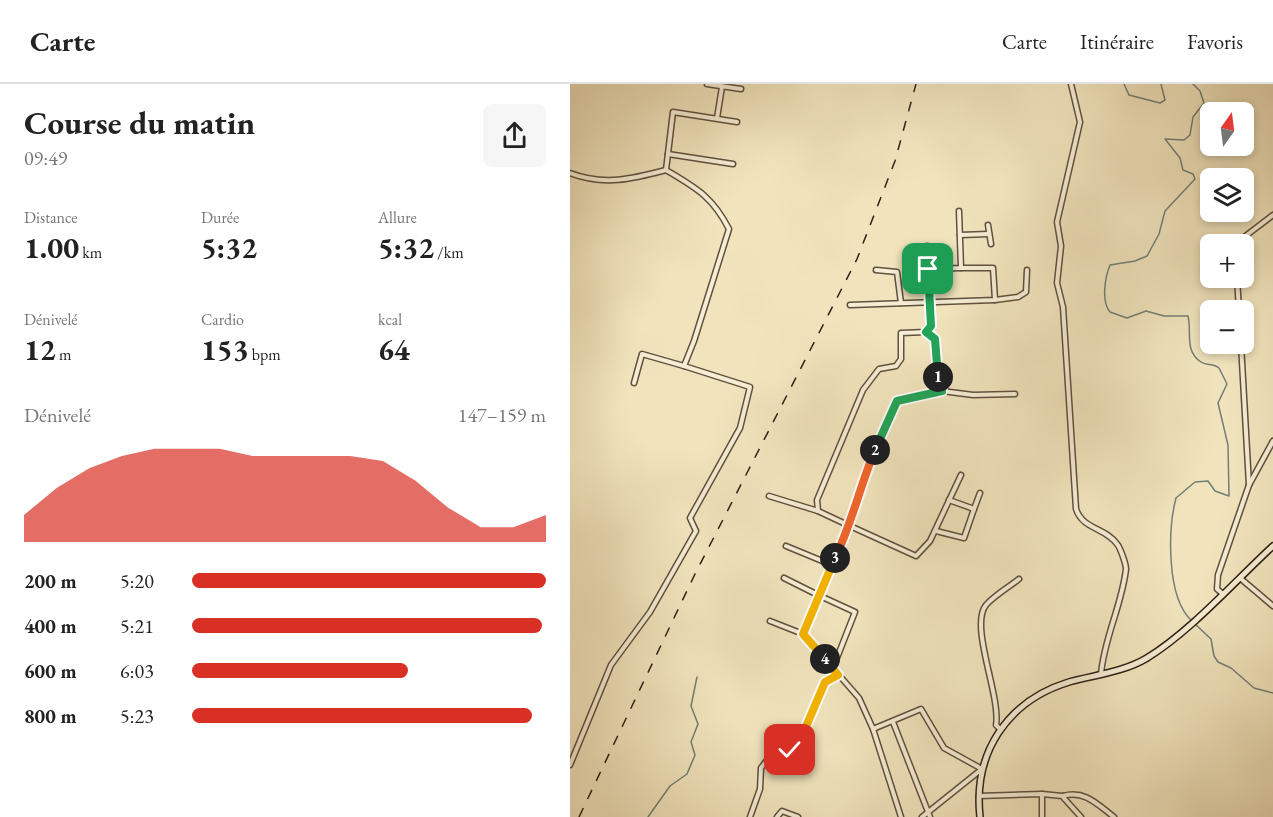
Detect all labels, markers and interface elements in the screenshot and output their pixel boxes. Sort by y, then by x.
text: Carte [30,23,96,59]
text: Carte [1002,28,1047,55]
text: Itinéraire [1080,28,1154,55]
text: Favoris [1187,28,1243,55]
text: Course du matin [24,101,255,144]
north arrow [1200,102,1254,156]
map controls [1200,102,1254,354]
button: share [483,104,546,167]
text: 09:49 [24,145,67,171]
button: layers [1200,168,1254,222]
text: Distance [24,207,77,228]
text: Durée [201,207,239,228]
text: Allure [378,207,417,228]
text: 1.00 [24,228,79,267]
text: 5:32 [201,228,257,267]
text: 5:32 [378,228,434,267]
button: + [1200,234,1254,288]
text: km [79,242,102,263]
text: /km [434,242,464,263]
pin [902,243,953,294]
icon: arrive [911,252,944,285]
button: − [1200,300,1254,354]
text: Dénivelé [24,309,78,330]
text: Cardio [201,309,244,330]
text: kcal [378,309,402,330]
text: 12 [24,330,56,369]
text: 153 [201,330,249,369]
text: 64 [378,330,410,369]
text: m [56,344,71,365]
text: bpm [249,344,281,365]
pin: 1 [923,362,953,392]
text: 1 [934,366,942,387]
text: Dénivelé [24,402,91,428]
text: 147–159 m [458,402,546,428]
pin: 2 [860,435,890,465]
text: 2 [871,439,879,460]
pin: 3 [820,543,850,573]
text: 3 [831,547,839,568]
text: 200 m [24,568,77,594]
text: 5:20 [120,568,154,594]
text: 400 m [24,613,77,639]
text: 5:21 [120,613,154,639]
pin: 4 [810,644,840,674]
text: 4 [821,648,829,669]
text: 600 m [24,658,77,684]
text: 6:03 [120,658,154,684]
text: 800 m [24,703,77,729]
text: 5:23 [120,703,154,729]
pin [764,724,815,775]
icon: check [773,733,806,766]

